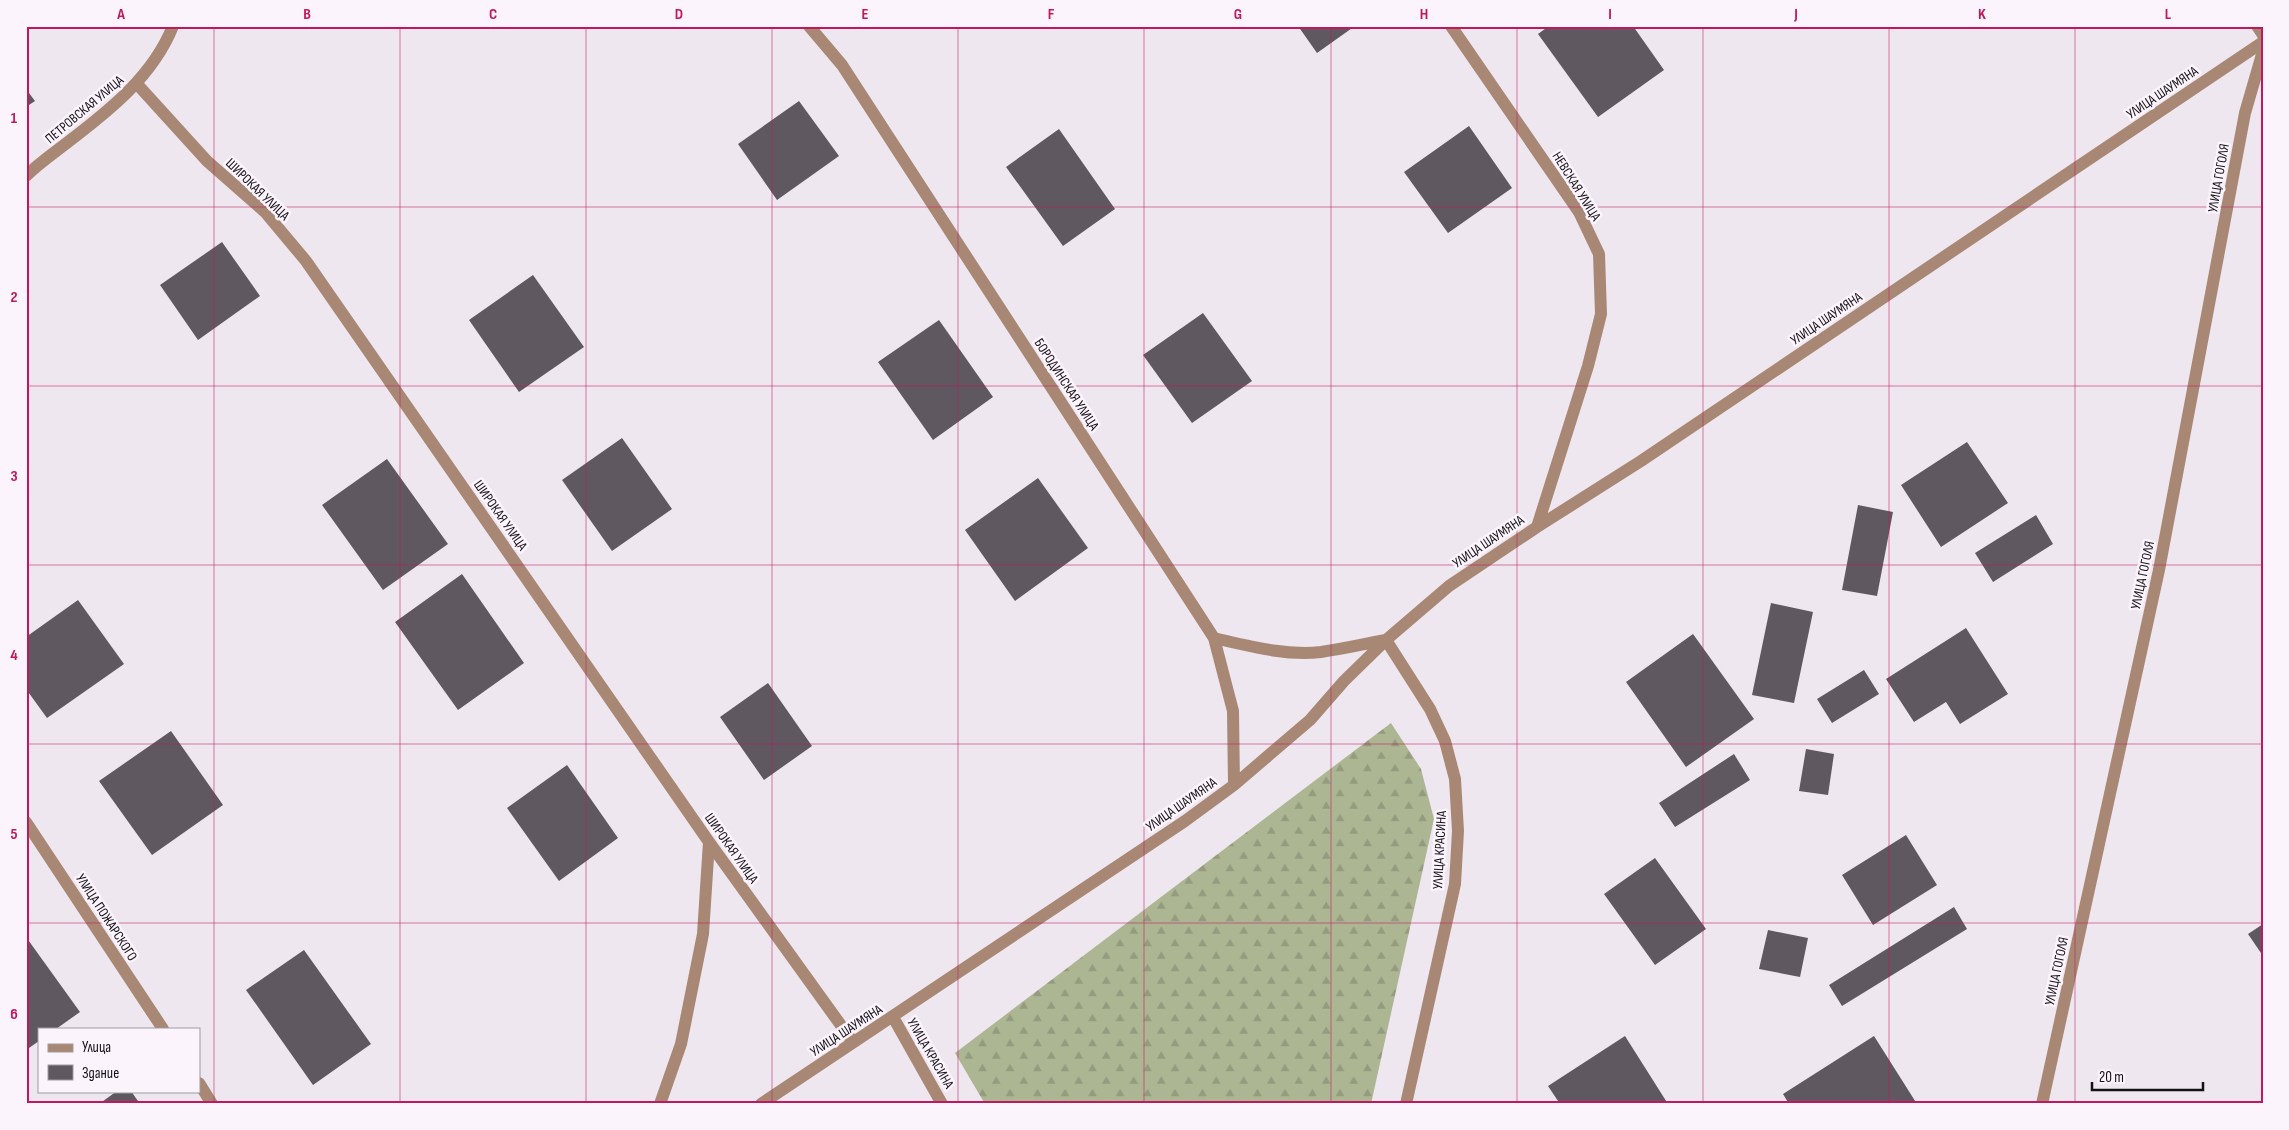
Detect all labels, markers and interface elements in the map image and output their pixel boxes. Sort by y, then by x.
text: A [116,5,125,24]
text: B [303,5,311,24]
text: C [489,5,497,24]
text: D [675,5,683,24]
text: E [862,5,869,24]
text: F [1048,5,1055,24]
text: G [1234,5,1242,24]
text: H [1420,5,1428,24]
text: I [1608,5,1612,24]
text: J [1793,5,1798,24]
text: K [1978,5,1986,24]
text: L [2165,5,2172,24]
street label: УЛИЦА ШАУМЯНА [2123,62,2202,123]
street label: ПЕТРОВСКАЯ УЛИЦА [42,71,128,147]
text: 1 [11,109,18,128]
street label: УЛИЦА ГОГОЛЯ [2204,142,2233,214]
street label: НЕВСКАЯ УЛИЦА [1549,148,1605,225]
street label: ШИРОКАЯ УЛИЦА [222,155,294,225]
text: 2 [10,288,18,307]
street label: УЛИЦА ШАУМЯНА [1787,288,1866,349]
street label: БОРОДИНСКАЯ УЛИЦА [1031,335,1103,434]
text: 3 [10,467,18,486]
street label: ШИРОКАЯ УЛИЦА [470,477,532,555]
street label: УЛИЦА ШАУМЯНА [1449,511,1528,572]
street label: УЛИЦА ГОГОЛЯ [2127,539,2158,611]
text: 4 [10,646,18,665]
street label: УЛИЦА ШАУМЯНА [1143,773,1221,835]
street label: УЛИЦА КРАСИНА [1429,809,1450,890]
street label: ШИРОКАЯ УЛИЦА [701,810,763,888]
text: 5 [10,825,18,844]
street label: УЛИЦА ПОЖАРСКОГО [72,871,141,964]
street label: УЛИЦА ГОГОЛЯ [2041,935,2072,1007]
street label: УЛИЦА ШАУМЯНА [807,1000,886,1060]
text: 6 [10,1005,18,1024]
street label: УЛИЦА КРАСИНА [904,1015,958,1092]
legend [38,1028,200,1092]
text: Улица [82,1038,111,1057]
scale bar [2092,1060,2203,1092]
text: Здание [82,1064,119,1083]
text: 20 m [2099,1068,2124,1087]

